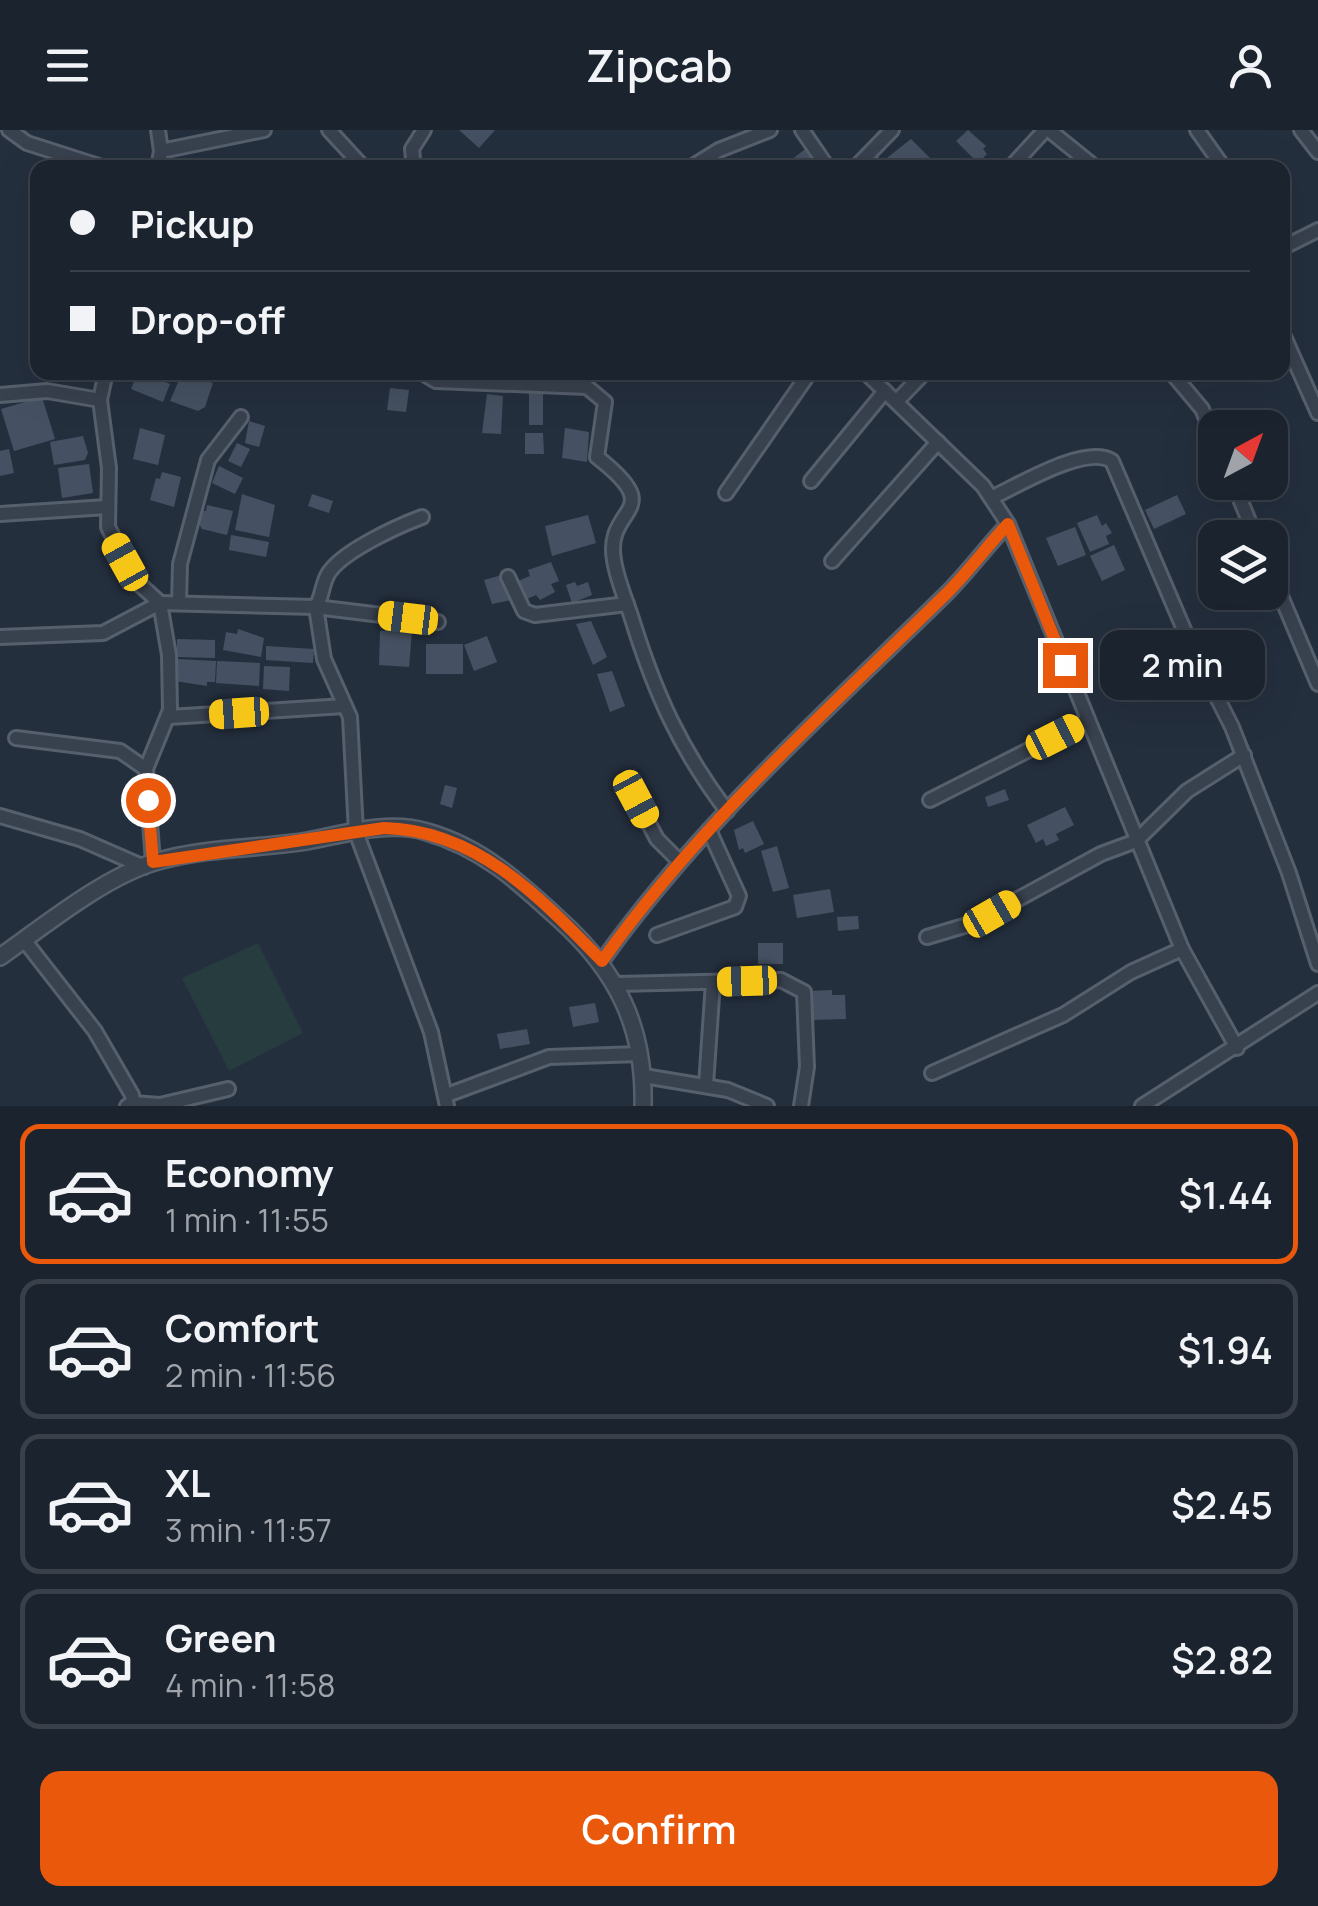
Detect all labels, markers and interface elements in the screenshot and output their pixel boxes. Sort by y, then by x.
text: Zipcab [586,34,732,96]
icon: menu [40,38,95,93]
icon: person [1223,38,1278,93]
text: Pickup [130,197,254,249]
text: Drop-off [130,293,285,345]
north arrow [1198,410,1288,500]
map controls [1198,410,1288,610]
button: layers [1198,520,1288,610]
car [97,528,153,596]
car [376,599,440,637]
callout: 2 min [1100,630,1265,700]
route end [1043,643,1088,688]
text: 2 min [1142,643,1223,687]
car [208,696,270,730]
car [1021,710,1089,764]
car [609,765,663,833]
route start [126,778,171,823]
car [959,886,1025,942]
car [716,965,778,997]
text: Economy [165,1146,334,1198]
icon: car [45,1149,135,1239]
text: $1.44 [1179,1168,1273,1220]
text: 1 min · 11:55 [165,1198,329,1242]
text: Comfort [165,1301,319,1353]
icon: car [45,1304,135,1394]
text: $1.94 [1178,1323,1273,1375]
text: 2 min · 11:56 [165,1353,336,1397]
text: XL [165,1456,210,1508]
icon: car [45,1459,135,1549]
text: $2.45 [1171,1478,1273,1530]
text: 3 min · 11:57 [165,1508,332,1552]
text: Green [165,1611,277,1663]
icon: car [45,1614,135,1704]
text: $2.82 [1171,1633,1273,1685]
text: 4 min · 11:58 [165,1663,336,1707]
button: Confirm [40,1771,1278,1886]

